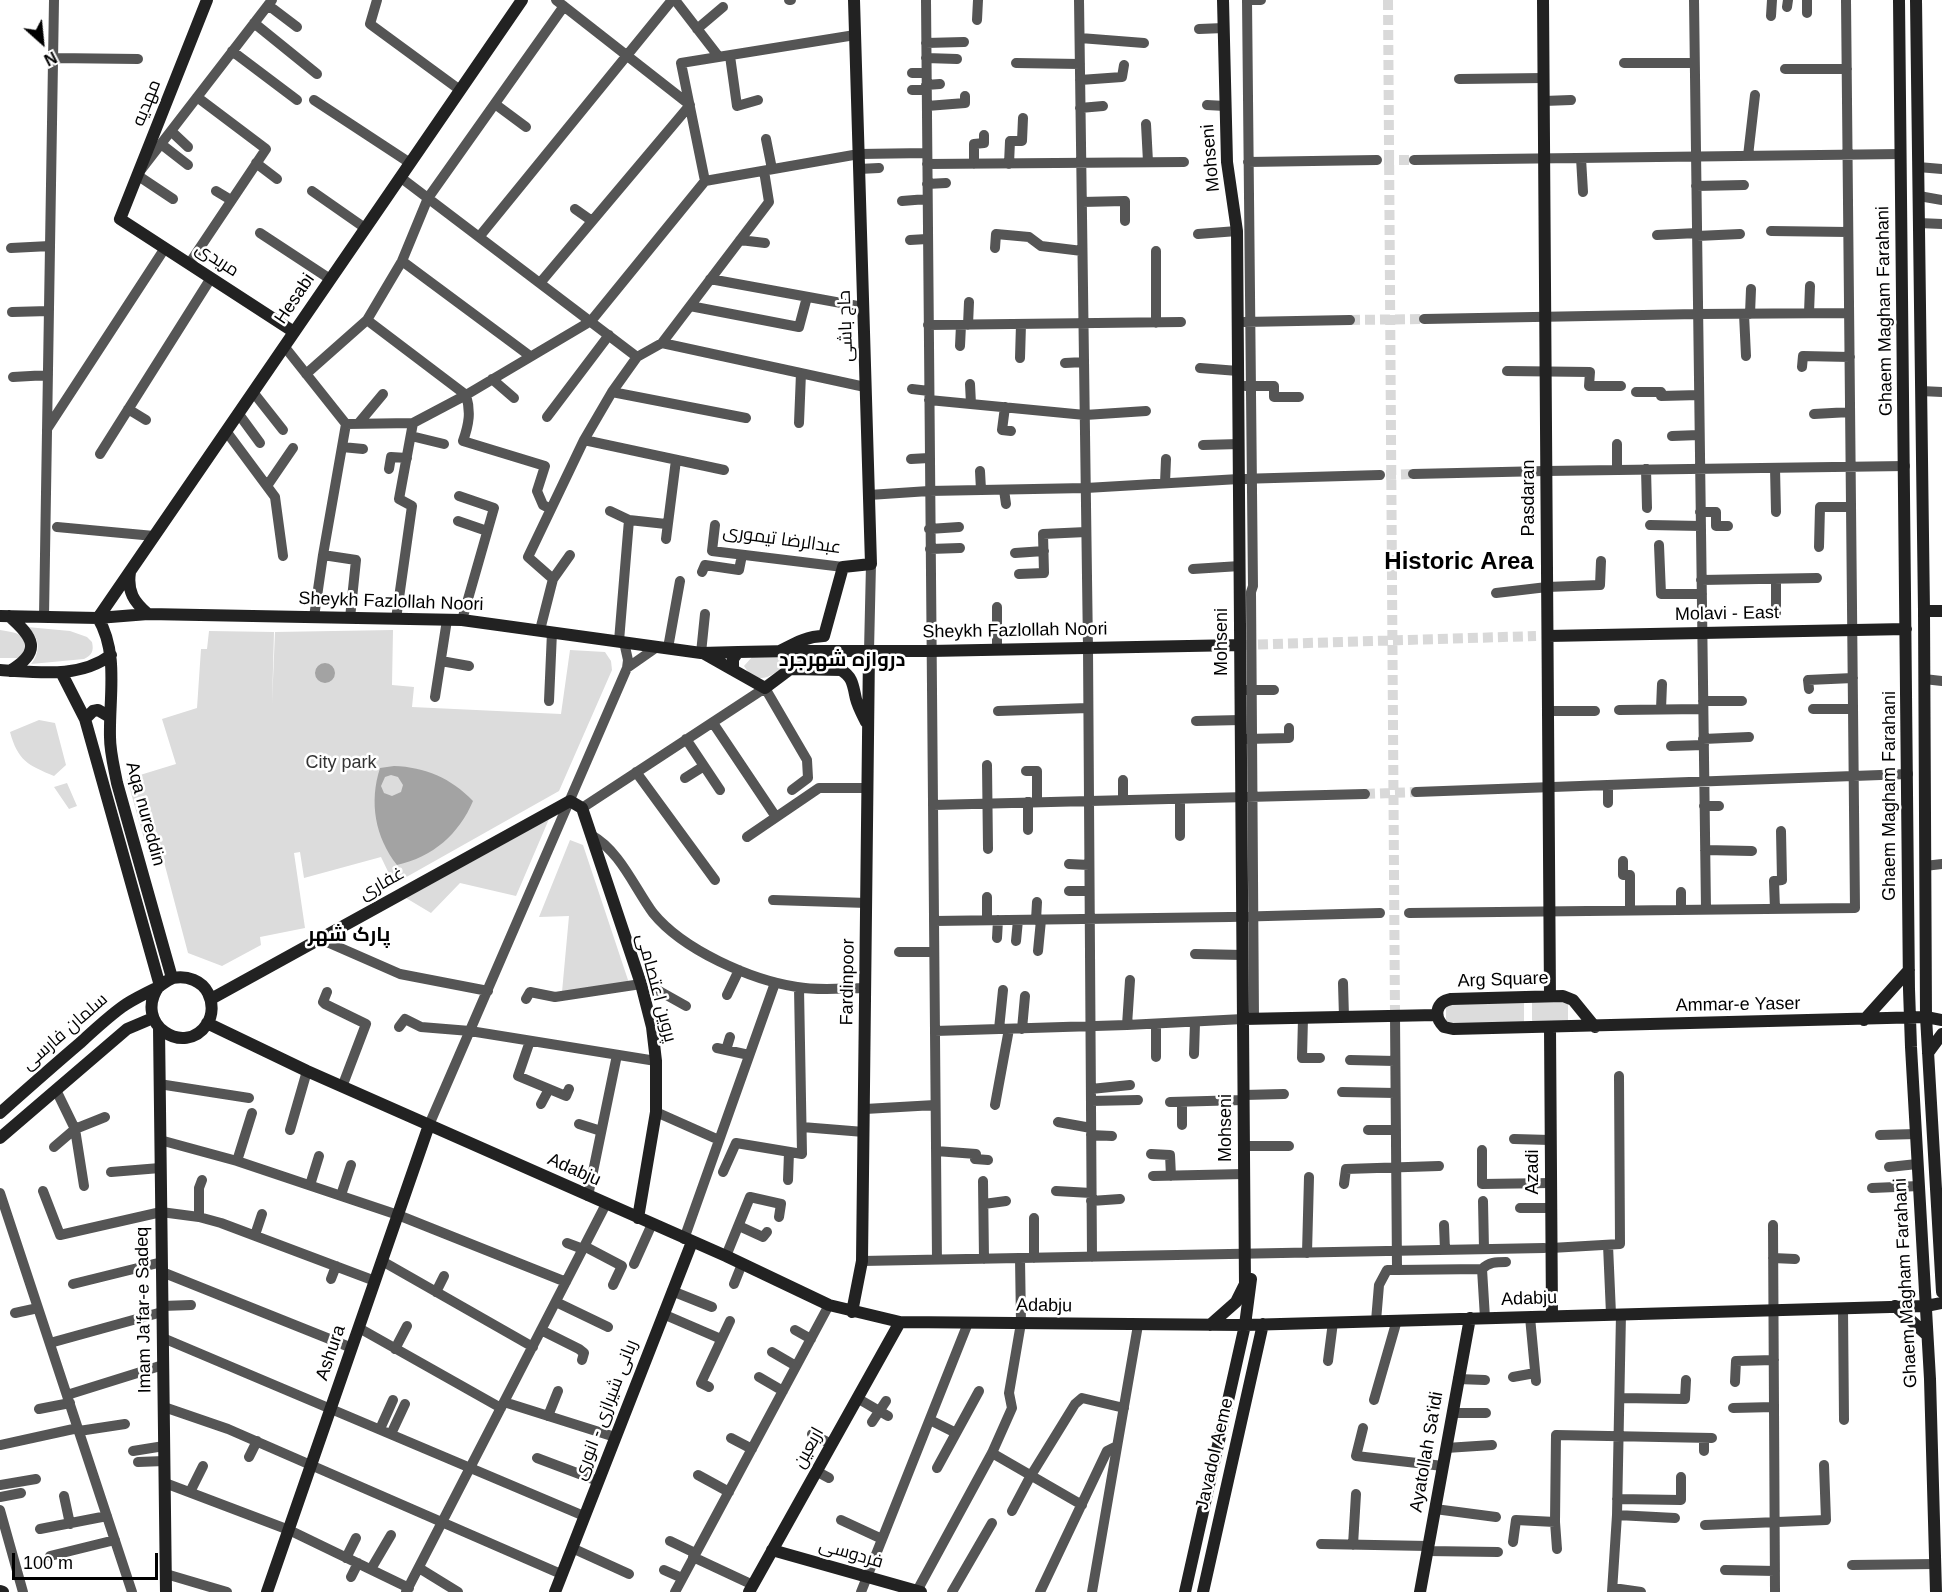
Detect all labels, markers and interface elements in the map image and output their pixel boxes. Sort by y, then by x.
north arrow [12,12,72,72]
text: N [41,48,59,69]
street label: مهدیه [128,77,166,129]
street label: Mohseni [1197,123,1225,193]
street label: Ghaem Magham Farahani [1872,206,1898,416]
street label: مریدی [191,238,243,282]
street label: Hesabi [270,270,320,328]
street label: حاج باشی [834,290,858,362]
street label: Pasdaran [1518,459,1540,537]
street label: عبدالرضا تیموری [721,521,843,559]
district label: Historic Area [1384,548,1534,576]
street label: Sheykh Fazlollah Noori [298,588,484,616]
street label: Molavi - East [1675,602,1779,626]
street label: Mohseni [1211,608,1233,676]
street label: Sheykh Fazlollah Noori [922,619,1108,643]
district label: دروازه شهرجرد [779,648,905,672]
street label: Ghaem Magham Farahani [1879,691,1901,901]
park label: City park [305,752,377,774]
street label: Aqa nureddin [121,759,169,869]
street label: غفاری [356,863,408,905]
district label: پارک شهر [308,923,390,947]
street label: پروین اعتصامی [631,931,681,1045]
street label: Fardinpoor [836,938,860,1026]
street label: Arg Square [1457,968,1549,992]
street label: سلمان فارسی [18,989,112,1075]
street label: Ammar-e Yaser [1675,993,1801,1017]
street label: Mohseni [1215,1094,1237,1162]
street label: Adabju [544,1149,604,1191]
street label: Azadi [1522,1149,1544,1195]
street label: Ghaem Magham Farahani [1890,1178,1922,1388]
street label: Imam Ja'far-e Sadeq [132,1227,156,1393]
street label: Adabju [1501,1287,1557,1311]
street label: Adabju [1016,1295,1072,1317]
street label: Ashura [312,1323,350,1383]
street label: ربانی شیرازی - انوری [569,1337,643,1483]
street label: Ayatollah Sa'idi [1406,1390,1448,1514]
street label: Javadol Aeme [1192,1396,1238,1512]
street label: اربعین [789,1424,829,1472]
street label: فردوسی [816,1535,886,1573]
scale bar [15,1541,160,1579]
text: 100 m [23,1553,73,1573]

